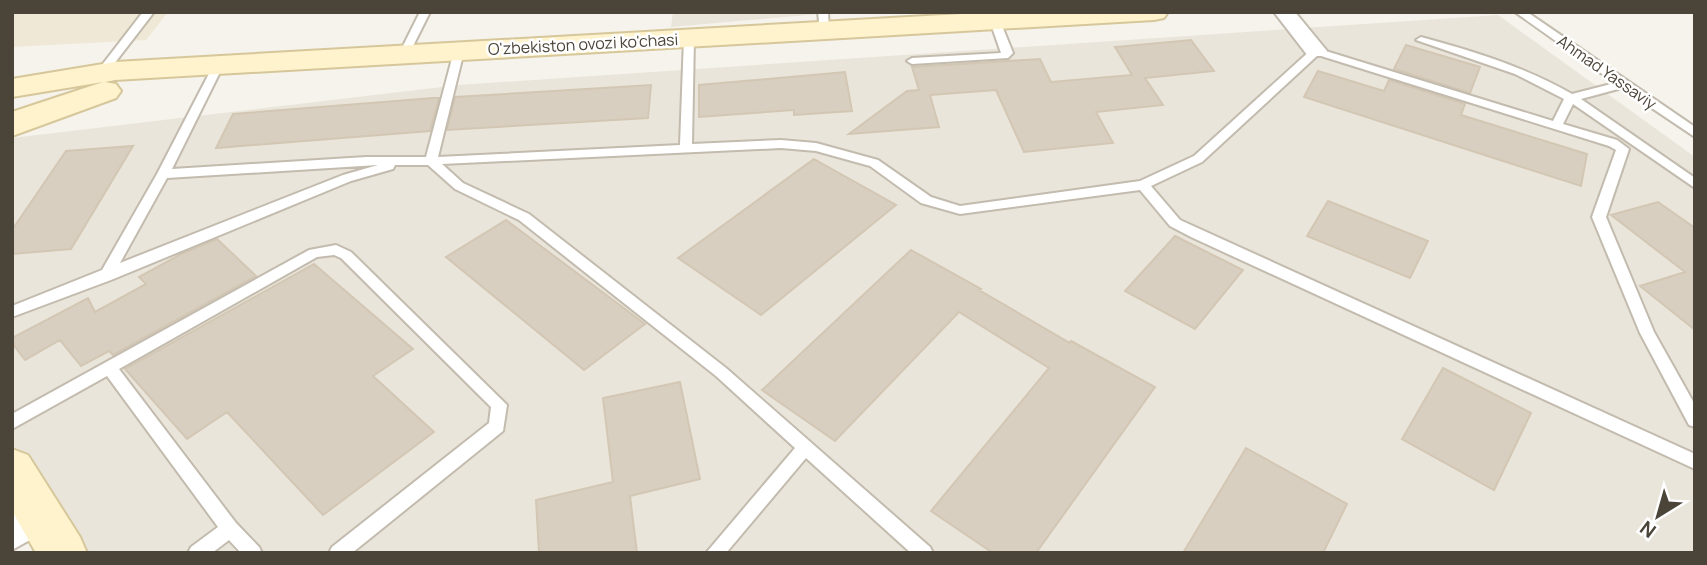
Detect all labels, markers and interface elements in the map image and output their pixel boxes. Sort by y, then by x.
street label: O'zbekiston ovozi ko'chasi [487,28,679,60]
street label: Ahmad Yassaviy [1553,29,1662,115]
north arrow [1623,481,1693,551]
text: N [1634,515,1661,544]

